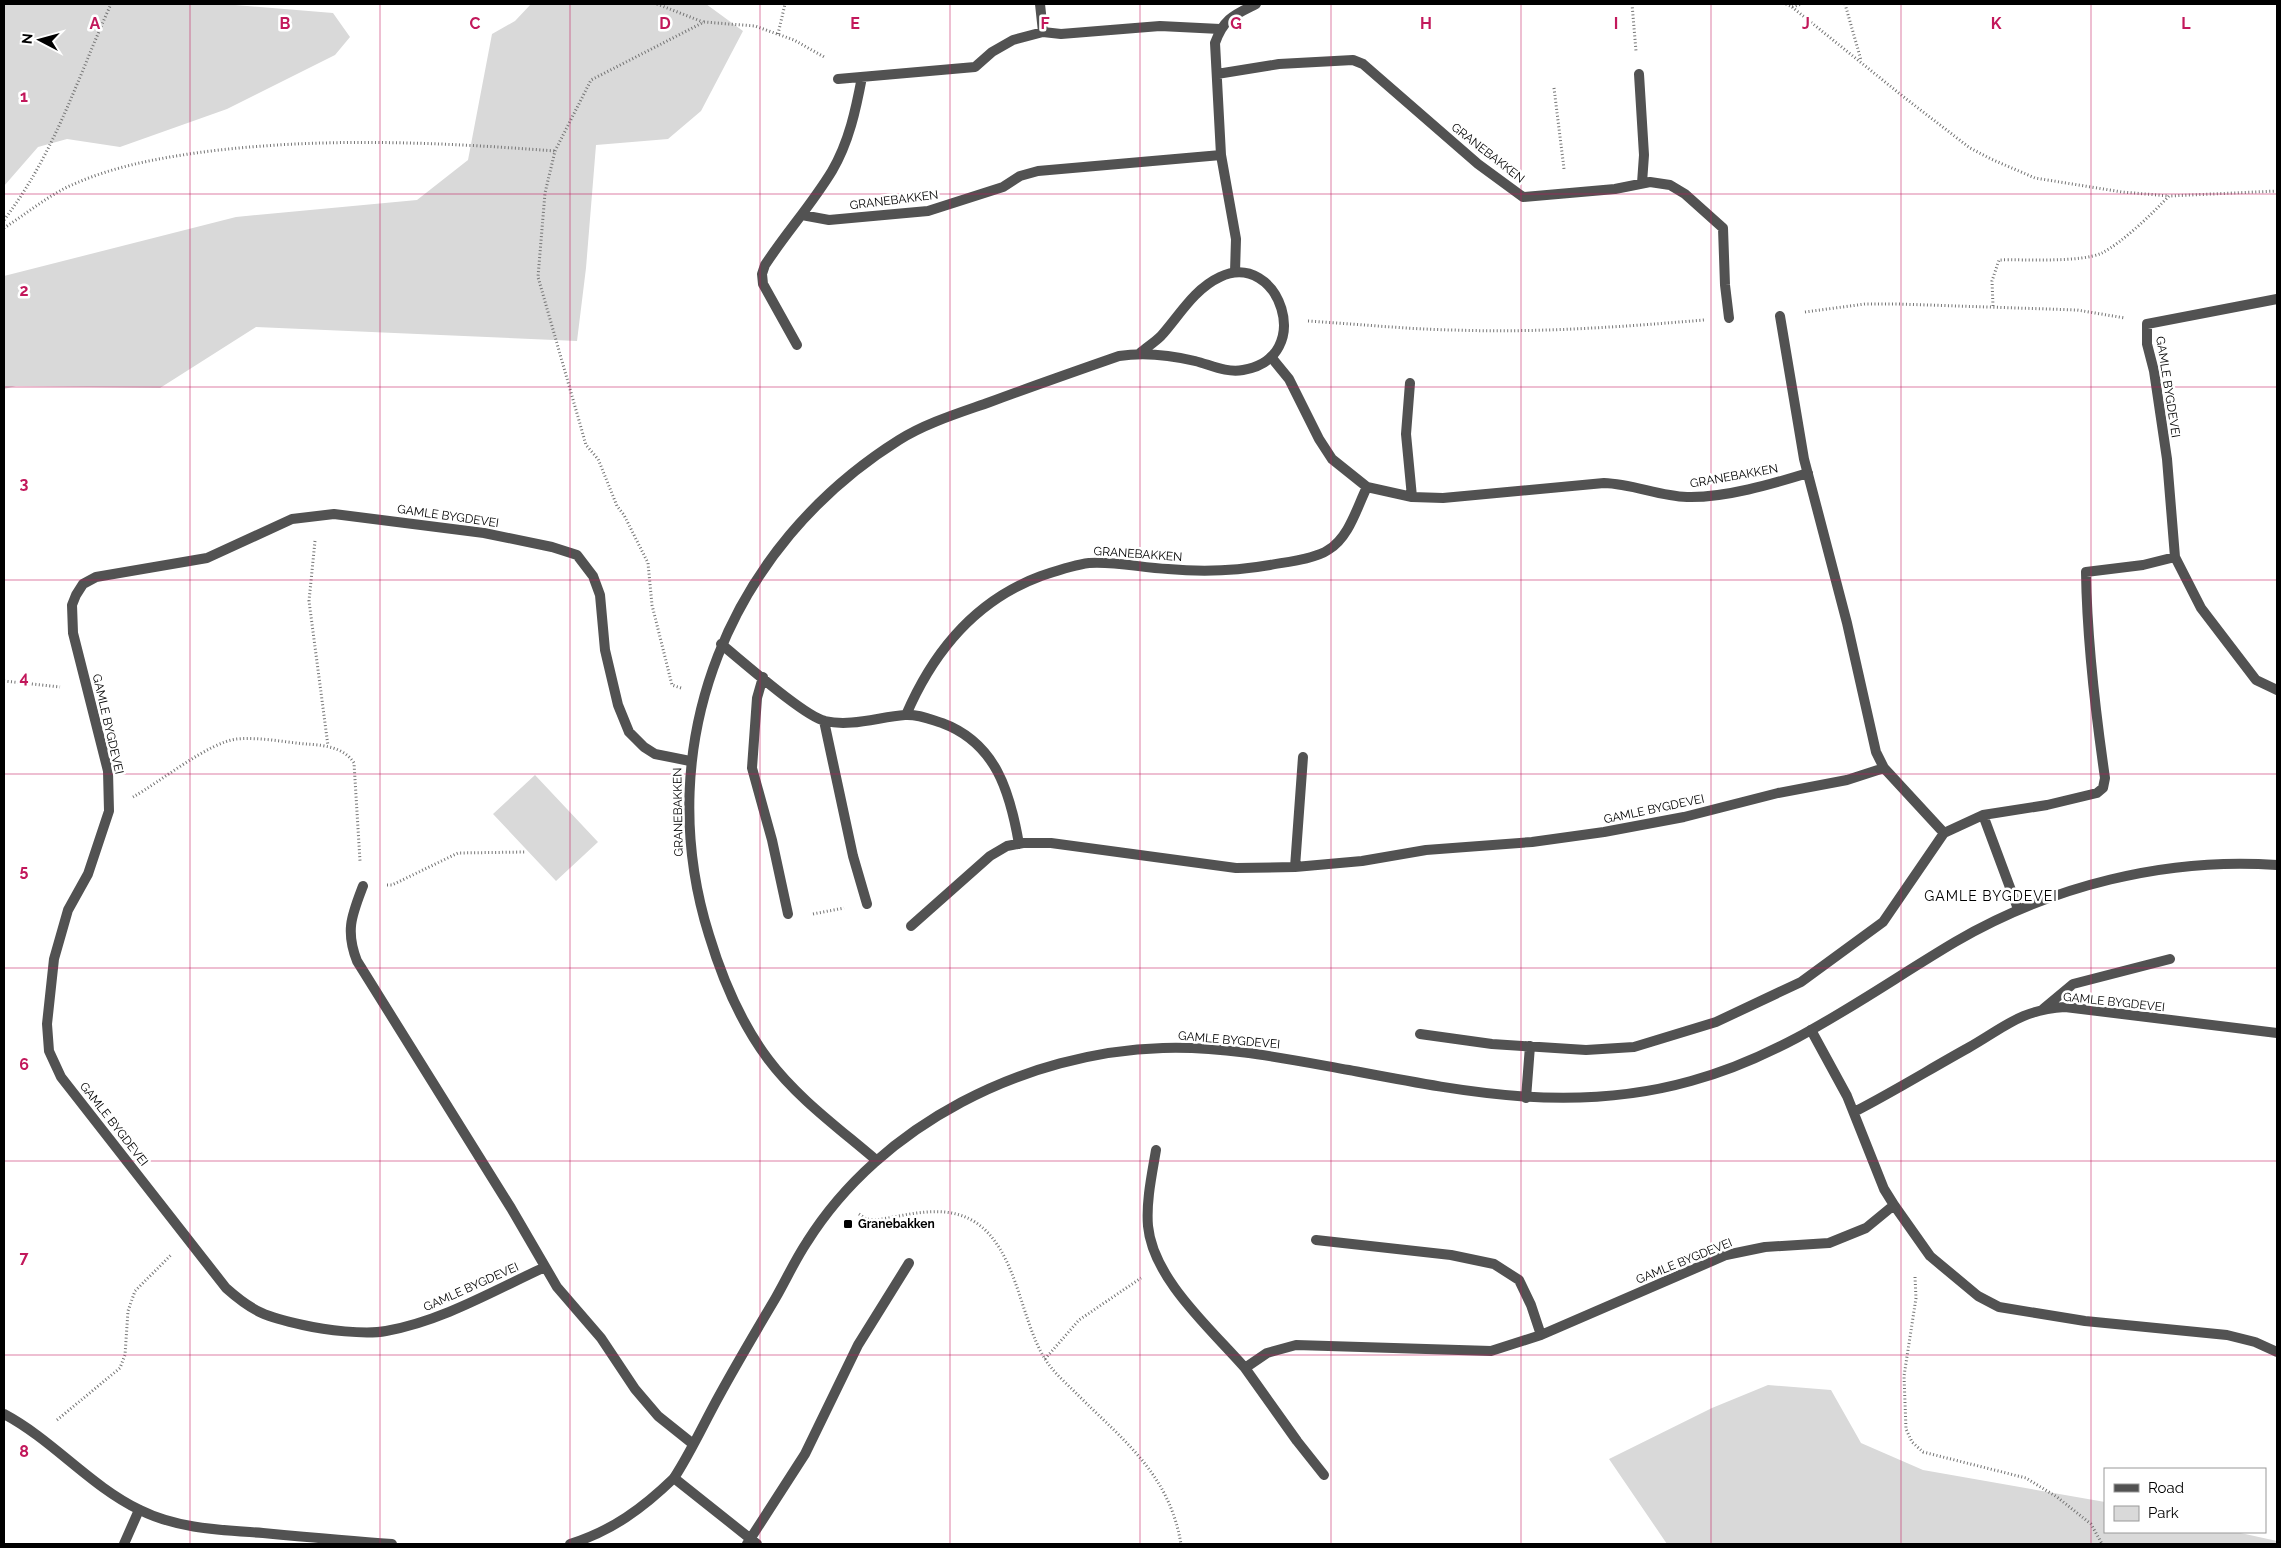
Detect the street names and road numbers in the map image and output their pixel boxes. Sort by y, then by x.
street label: GRANEBAKKEN [1449,120,1527,186]
street label: GRANEBAKKEN [849,188,939,212]
street label: GAMLE BYGDEVEI [2153,335,2183,439]
street label: GRANEBAKKEN [1689,461,1779,491]
street label: GAMLE BYGDEVEI [396,502,500,530]
street label: GRANEBAKKEN [1093,544,1183,564]
street label: GAMLE BYGDEVEI [90,673,126,775]
street label: GRANEBAKKEN [670,767,686,857]
street label: GAMLE BYGDEVEI [1602,792,1706,826]
street label: GAMLE BYGDEVEI [2062,990,2166,1014]
street label: GAMLE BYGDEVEI [1177,1029,1281,1051]
street label: GAMLE BYGDEVEI [77,1079,151,1169]
street label: GAMLE BYGDEVEI [1634,1235,1734,1287]
street label: GAMLE BYGDEVEI [421,1260,521,1314]

